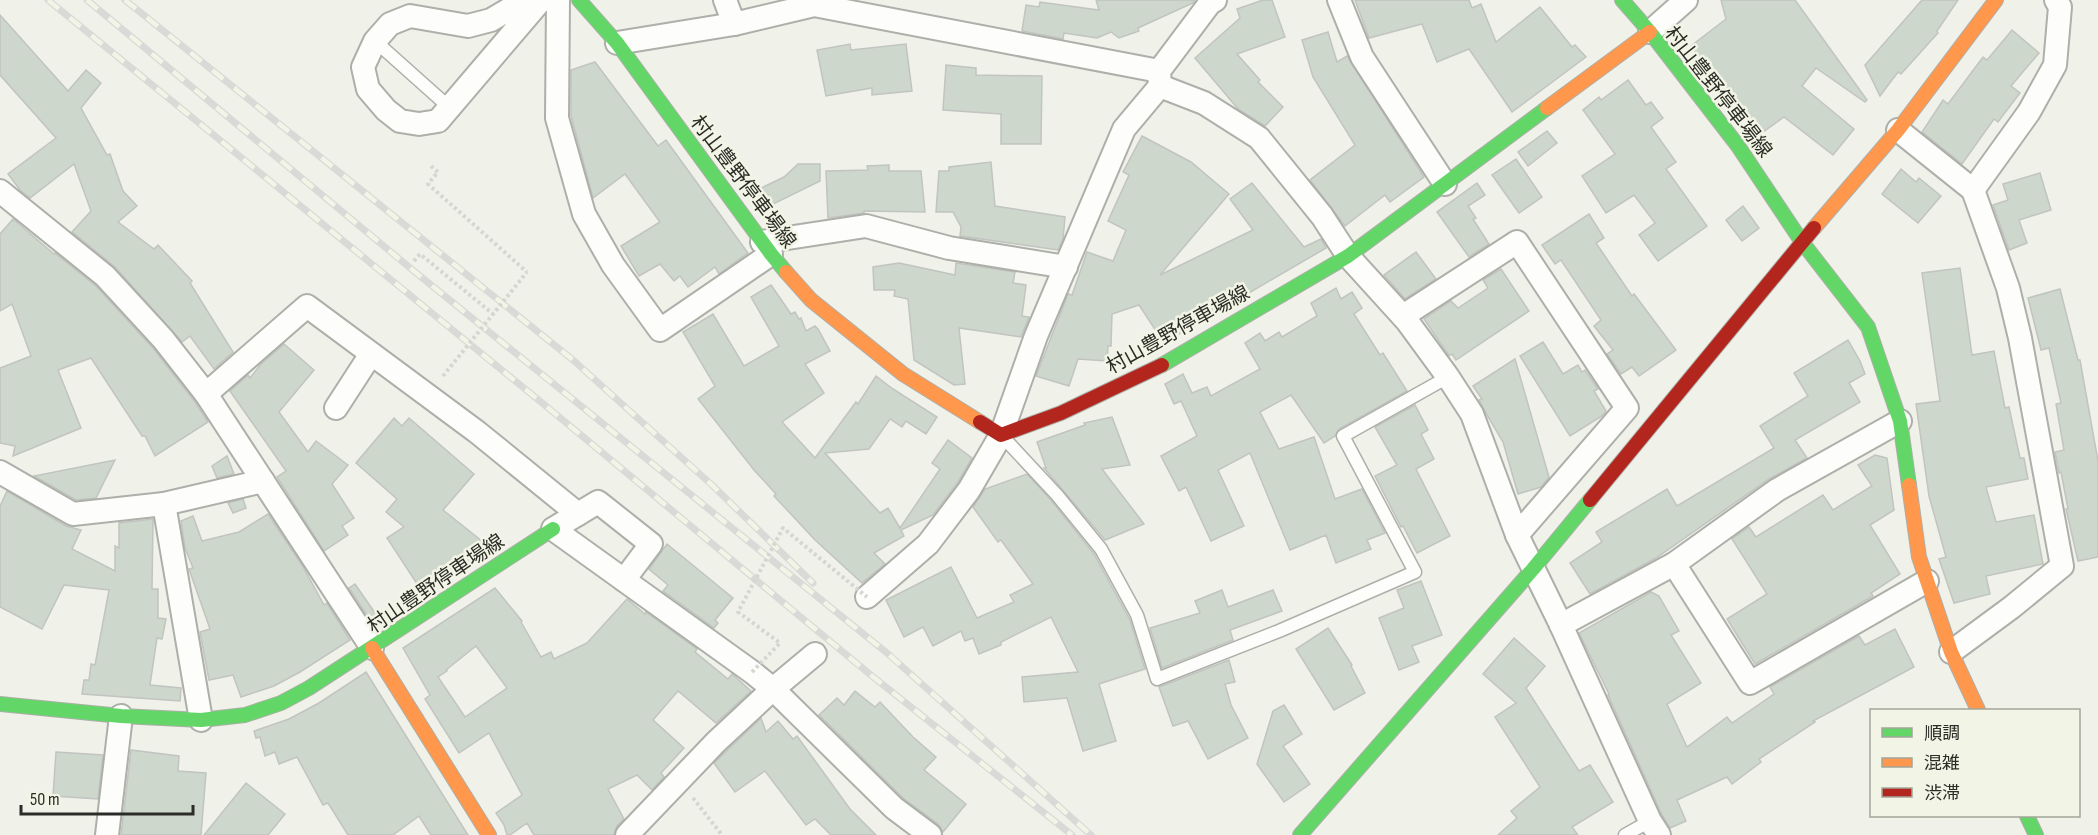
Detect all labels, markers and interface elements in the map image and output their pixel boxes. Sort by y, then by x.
street label: 村山豊野停車場線 [1659,22,1777,162]
street label: 村山豊野停車場線 [685,111,801,253]
street label: 村山豊野停車場線 [1102,281,1254,379]
street label: 村山豊野停車場線 [363,529,509,639]
legend [1870,709,2080,817]
text: 順調 [1924,723,1960,744]
text: 混雑 [1924,753,1960,774]
scale bar [21,778,194,816]
text: 渋滞 [1924,783,1960,804]
text: 50 m [30,789,60,810]

